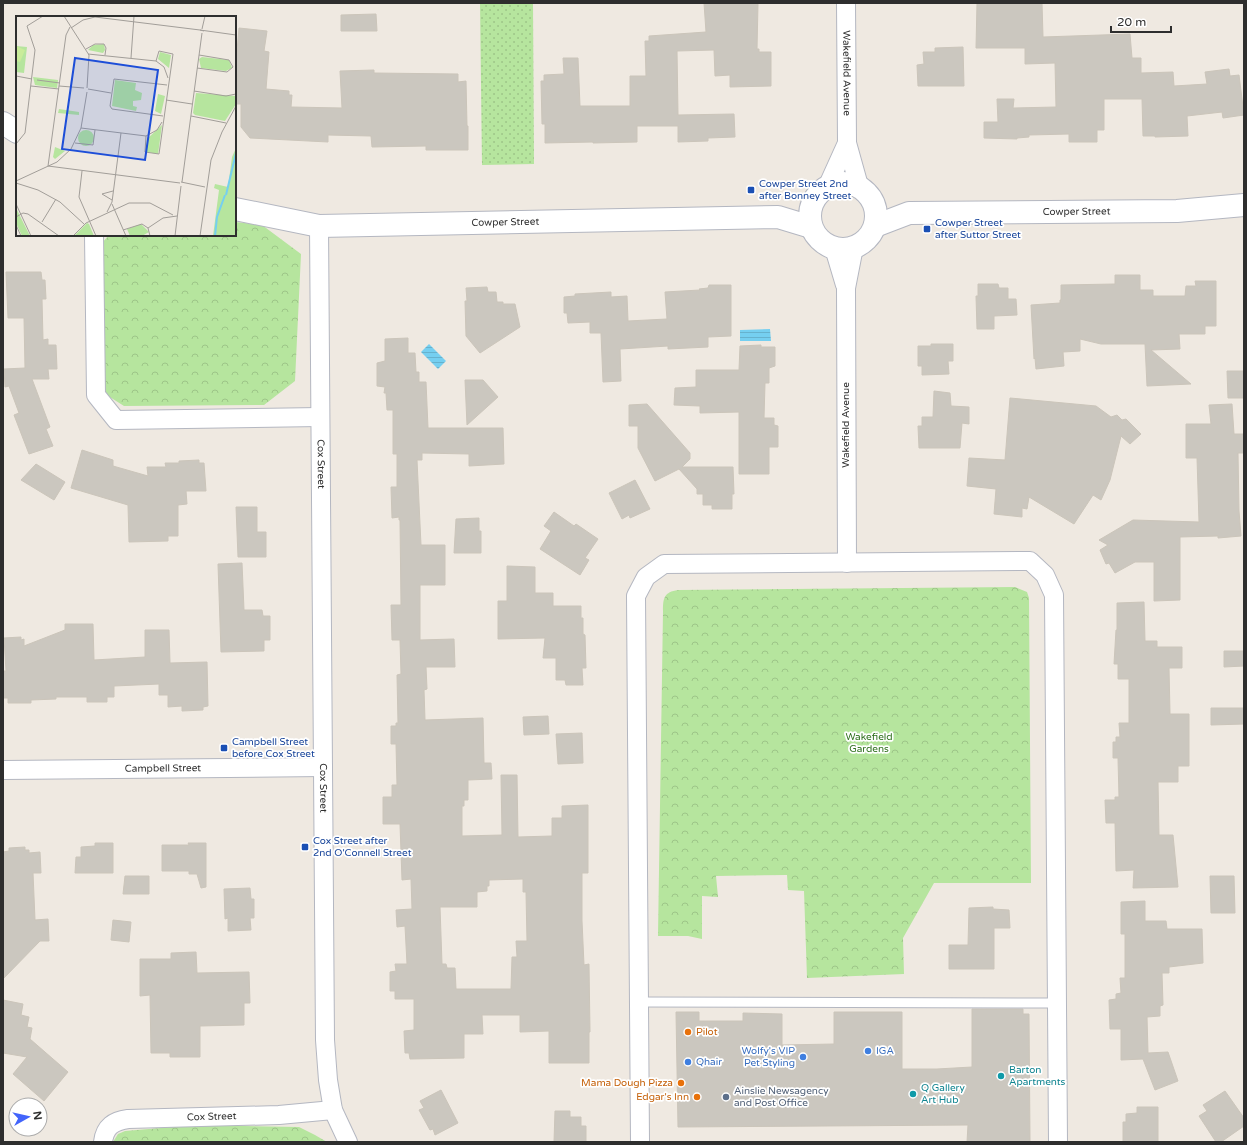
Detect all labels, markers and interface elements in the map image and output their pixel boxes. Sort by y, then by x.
scale bar [1111,8,1171,34]
text: 20 m [1117,15,1146,29]
inset map [16,16,236,236]
street label: Wakefield Avenue [840,30,853,116]
place label: Cowper Street 2nd after Bonney Street [759,178,852,202]
marker: Cowper Street 2nd after Bonney Street [746,185,756,195]
street label: Cowper Street [1043,205,1111,218]
street label: Cowper Street [471,216,539,229]
place label: Cowper Street after Suttor Street [935,217,1021,241]
marker: Cowper Street after Suttor Street [922,224,932,234]
street label: Wakefield Avenue [840,382,852,468]
street label: Cox Street [315,439,327,489]
park label: Wakefield Gardens [845,731,893,755]
place label: Campbell Street before Cox Street [232,736,315,760]
marker: Campbell Street before Cox Street [219,743,229,753]
street label: Campbell Street [125,762,201,775]
street label: Cox Street [317,763,329,813]
place label: Cox Street after 2nd O'Connell Street [313,835,412,859]
marker: Cox Street after 2nd O'Connell Street [300,842,310,852]
place label: Pilot [696,1026,718,1038]
marker: Pilot [683,1027,693,1037]
place label: Wolfy's VIP Pet Styling [741,1045,795,1069]
place label: IGA [876,1045,894,1057]
marker: IGA [863,1046,873,1056]
marker: Wolfy's VIP Pet Styling [798,1052,808,1062]
place label: Qhair [696,1056,722,1068]
marker: Qhair [683,1057,693,1067]
place label: Barton Apartments [1009,1064,1066,1088]
marker: Barton Apartments [996,1071,1006,1081]
place label: Mama Dough Pizza [581,1077,673,1089]
marker: Mama Dough Pizza [676,1078,686,1088]
place label: Q Gallery Art Hub [921,1082,965,1106]
place label: Ainslie Newsagency and Post Office [734,1085,829,1109]
marker: Q Gallery Art Hub [908,1089,918,1099]
place label: Edgar's Inn [636,1091,689,1103]
marker: Edgar's Inn [692,1092,702,1102]
marker: Ainslie Newsagency and Post Office [721,1092,731,1102]
north arrow [8,1097,48,1137]
text: N [30,1110,44,1121]
street label: Cox Street [187,1110,237,1123]

